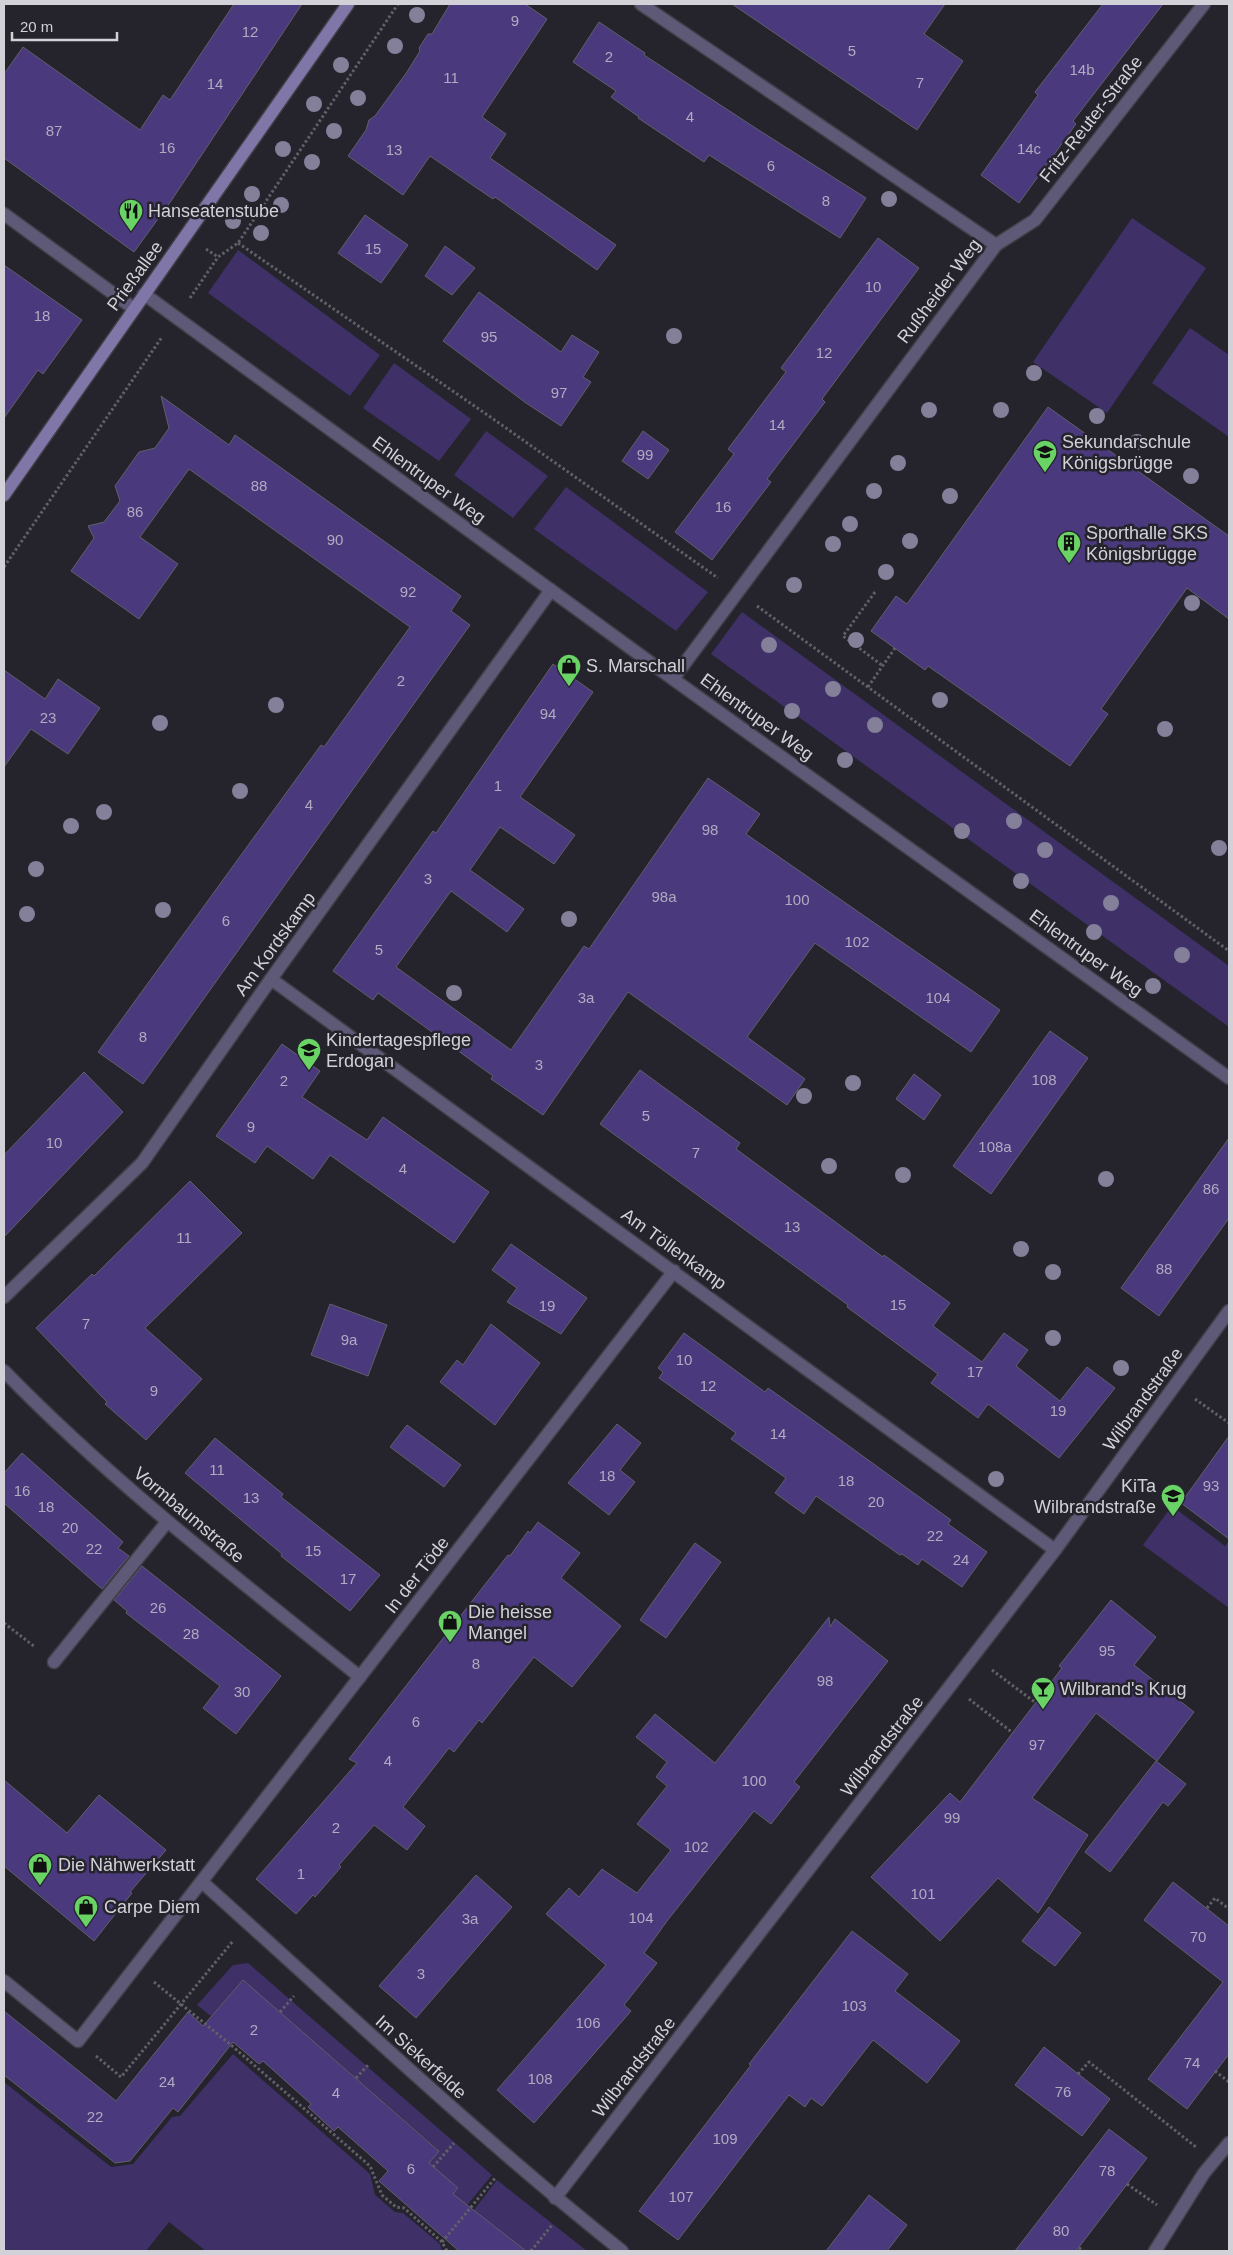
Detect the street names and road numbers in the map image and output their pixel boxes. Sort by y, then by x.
street label: Fritz-Reuter-Straße [1035,52,1147,186]
street label: Rußheider Weg [893,235,985,347]
street label: Prießallee [103,237,167,315]
street label: Ehlentruper Weg [369,432,489,528]
street label: Ehlentruper Weg [697,669,817,765]
street label: Am Kordskamp [231,888,319,1000]
street label: Ehlentruper Weg [1026,905,1146,1001]
street label: Am Töllenkamp [618,1204,730,1294]
street label: Wilbrandstraße [1099,1344,1187,1454]
street label: Vormbaumstraße [130,1463,248,1567]
street label: In der Töde [381,1533,453,1617]
street label: Wilbrandstraße [837,1692,927,1800]
street label: Im Siekerfelde [372,2011,470,2103]
street label: Wilbrandstraße [589,2013,679,2121]

